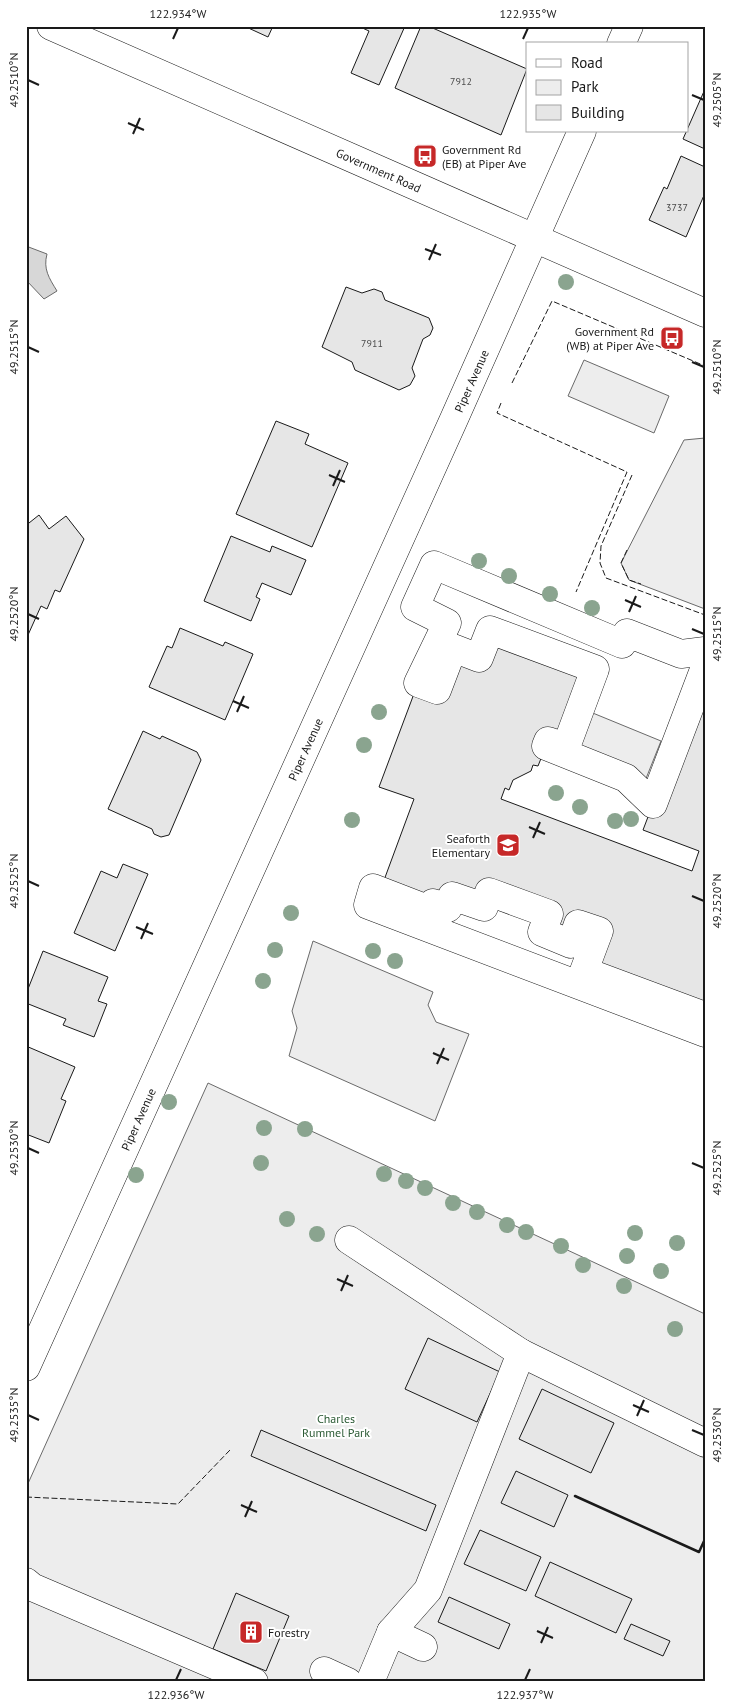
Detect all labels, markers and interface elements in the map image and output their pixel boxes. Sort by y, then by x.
text: 122.934°W [150,6,206,21]
text: 122.935°W [500,6,556,21]
legend [526,42,688,132]
text: 49.2510°N [6,53,21,107]
text: Road [571,53,603,72]
text: 49.2505°N [709,73,724,127]
house number: 7912 [450,75,472,88]
text: Park [571,77,599,96]
text: Building [571,103,625,122]
place label: Government Rd (EB) at Piper Ave [442,142,526,171]
bus stop icon: Government Rd (EB) at Piper Ave [412,143,438,169]
street label: Government Road [334,145,424,195]
house number: 3737 [666,201,688,214]
text: 49.2515°N [6,320,21,374]
place label: Government Rd (WB) at Piper Ave [566,324,654,353]
bus stop icon: Government Rd (WB) at Piper Ave [659,325,685,351]
house number: 7911 [361,337,383,350]
text: 49.2510°N [709,340,724,394]
street label: Piper Avenue [451,347,491,414]
text: 49.2520°N [6,587,21,641]
text: 49.2515°N [709,607,724,661]
street label: Piper Avenue [284,715,326,783]
place label: Seaforth Elementary [432,831,490,860]
school or university icon: Seaforth Elementary [495,832,521,858]
text: 49.2525°N [6,854,21,908]
text: 49.2520°N [709,874,724,928]
street label: Piper Avenue [117,1085,159,1153]
text: 49.2530°N [6,1121,21,1175]
text: 49.2525°N [709,1141,724,1195]
text: 49.2535°N [6,1388,21,1442]
text: 49.2530°N [709,1408,724,1462]
park label: Charles Rummel Park [302,1411,370,1440]
building icon: Forestry [238,1619,264,1645]
place label: Forestry [268,1625,310,1640]
text: 122.936°W [148,1687,204,1702]
text: 122.937°W [497,1687,553,1702]

